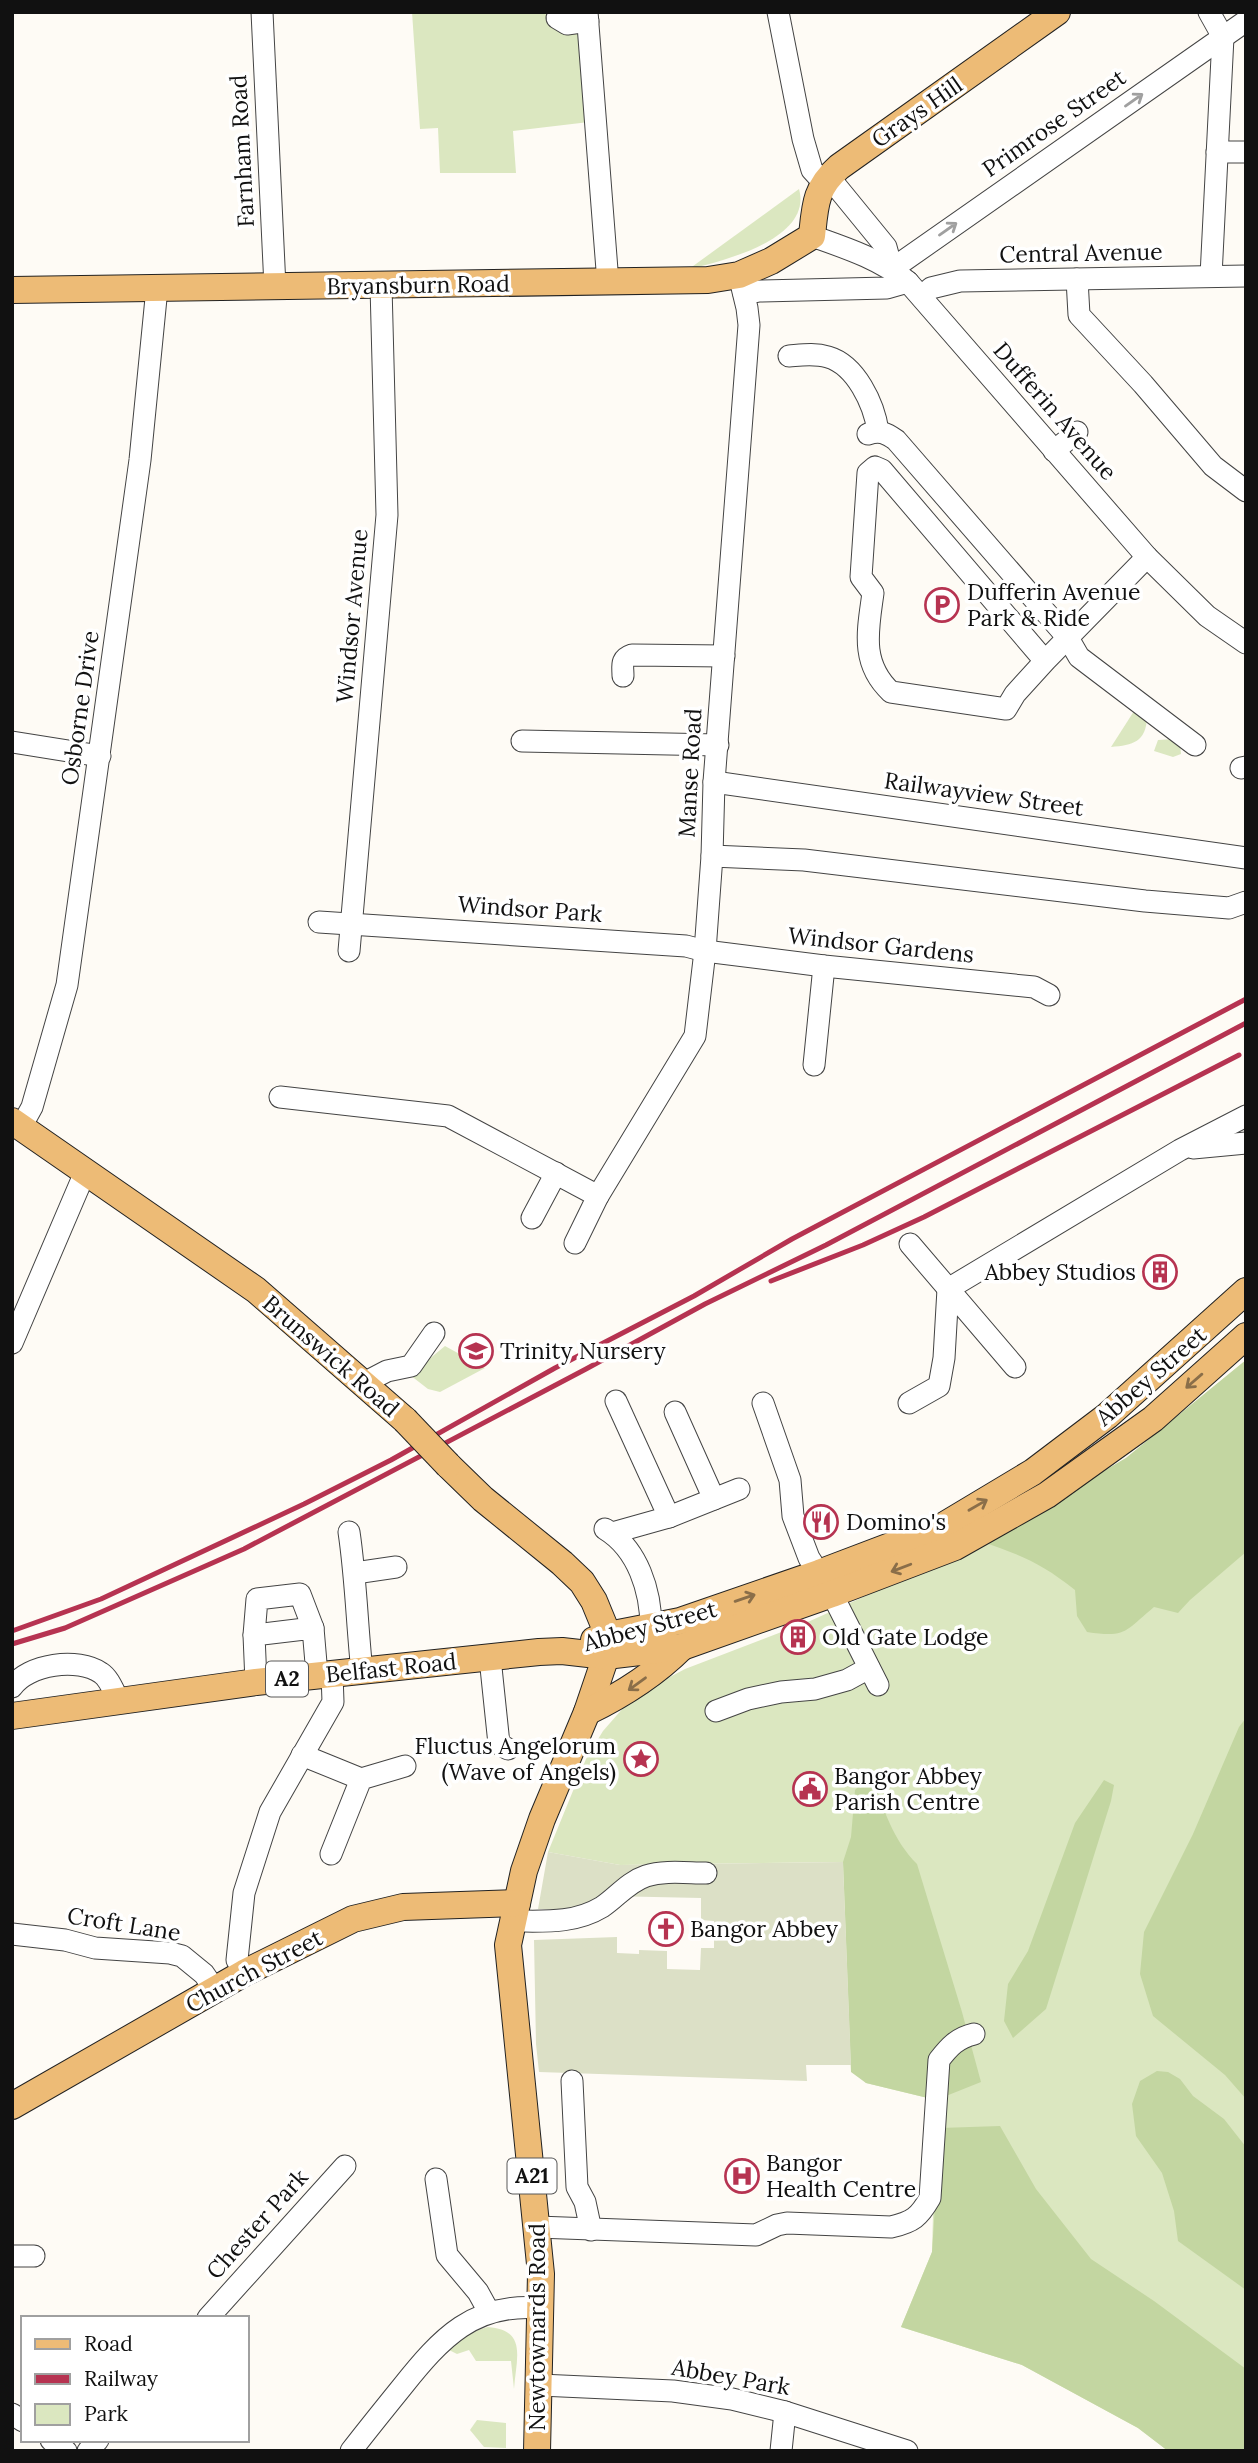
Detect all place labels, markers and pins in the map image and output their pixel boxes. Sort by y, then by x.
place label: Dufferin Avenue Park & Ride [967,577,1141,632]
parking icon: Dufferin Avenue Park & Ride [923,586,961,624]
building icon: Abbey Studios [1141,1253,1179,1291]
place label: Abbey Studios [983,1257,1136,1286]
school or university icon: Trinity Nursery [457,1332,495,1370]
place label: Trinity Nursery [500,1336,666,1365]
restaurant icon: Domino's [802,1503,840,1541]
place label: Domino's [846,1507,946,1536]
building icon: Old Gate Lodge [779,1618,817,1656]
place label: Old Gate Lodge [822,1622,989,1651]
place label: Fluctus Angelorum (Wave of Angels) [415,1731,616,1787]
place icon: Fluctus Angelorum (Wave of Angels) [622,1740,660,1778]
place label: Bangor Abbey Parish Centre [834,1761,983,1816]
public building icon: Bangor Abbey Parish Centre [791,1770,829,1808]
church icon: Bangor Abbey [647,1910,685,1948]
place label: Bangor Abbey [690,1914,839,1943]
place label: Bangor Health Centre [766,2148,916,2203]
hospital icon: Bangor Health Centre [723,2157,761,2195]

